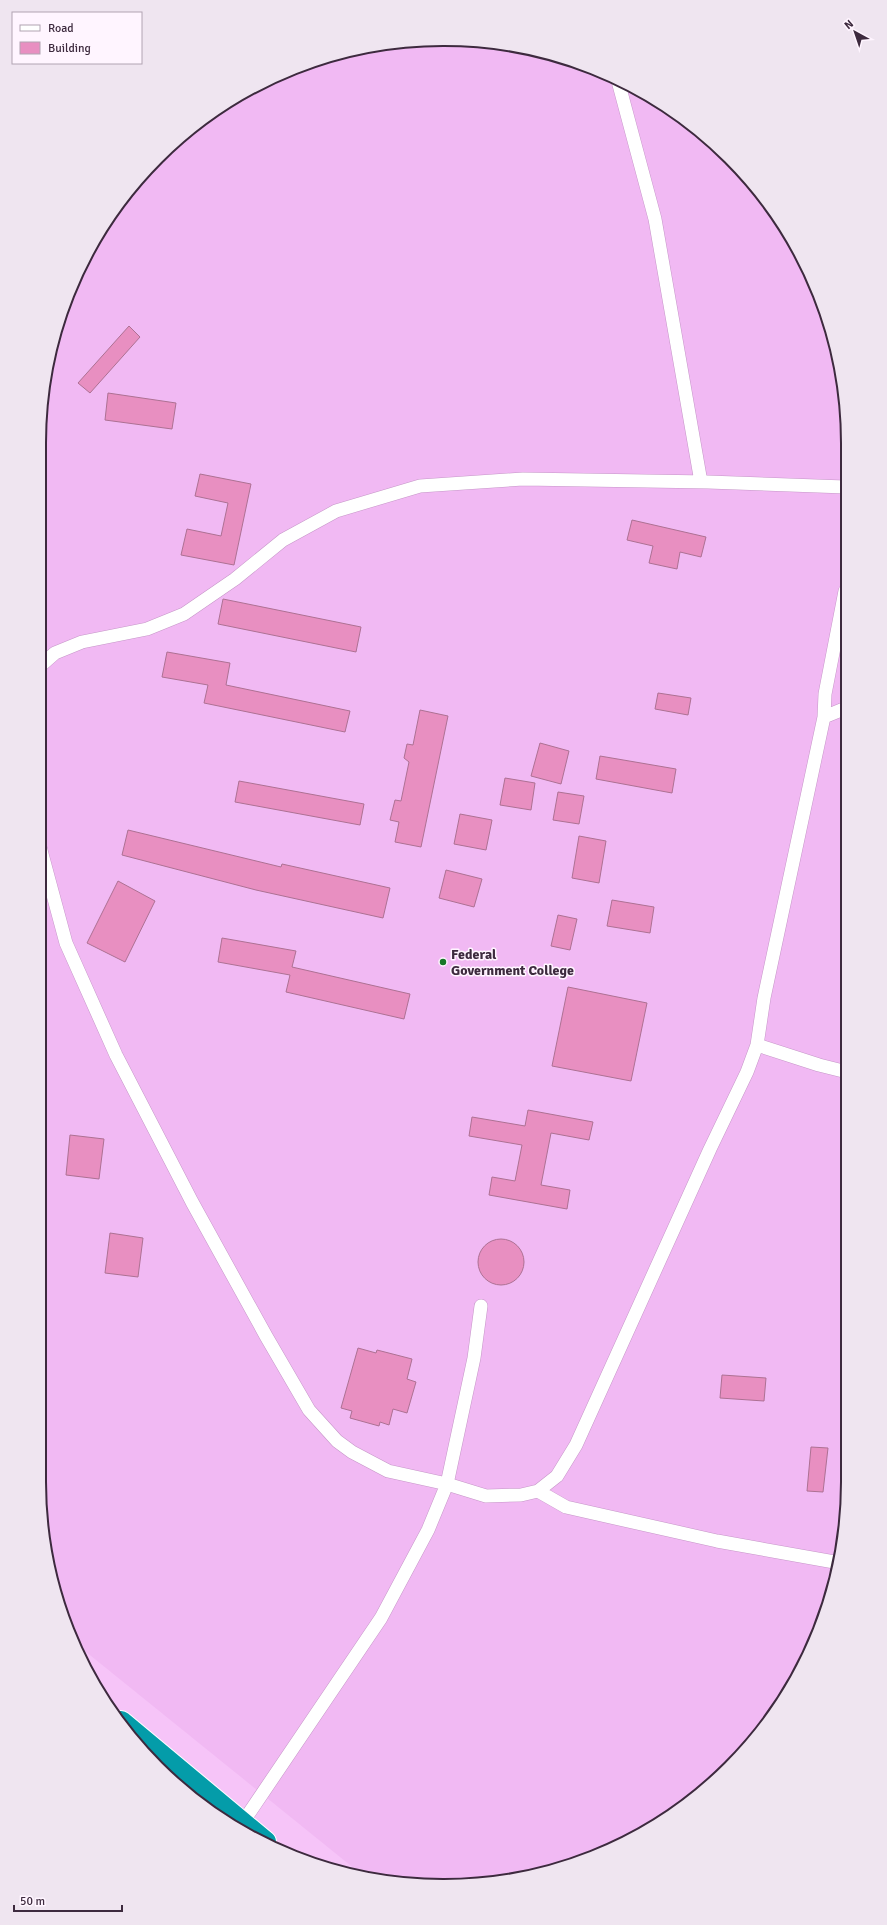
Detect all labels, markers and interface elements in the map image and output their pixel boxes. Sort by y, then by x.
legend [12,12,142,64]
north arrow [835,12,875,52]
text: N [842,17,856,32]
text: Road [48,21,74,36]
text: Building [48,41,91,56]
place label: Federal Government College [451,946,574,979]
marker: Federal Government College [438,957,448,967]
scale bar [14,1887,122,1913]
text: 50 m [20,1894,45,1909]

